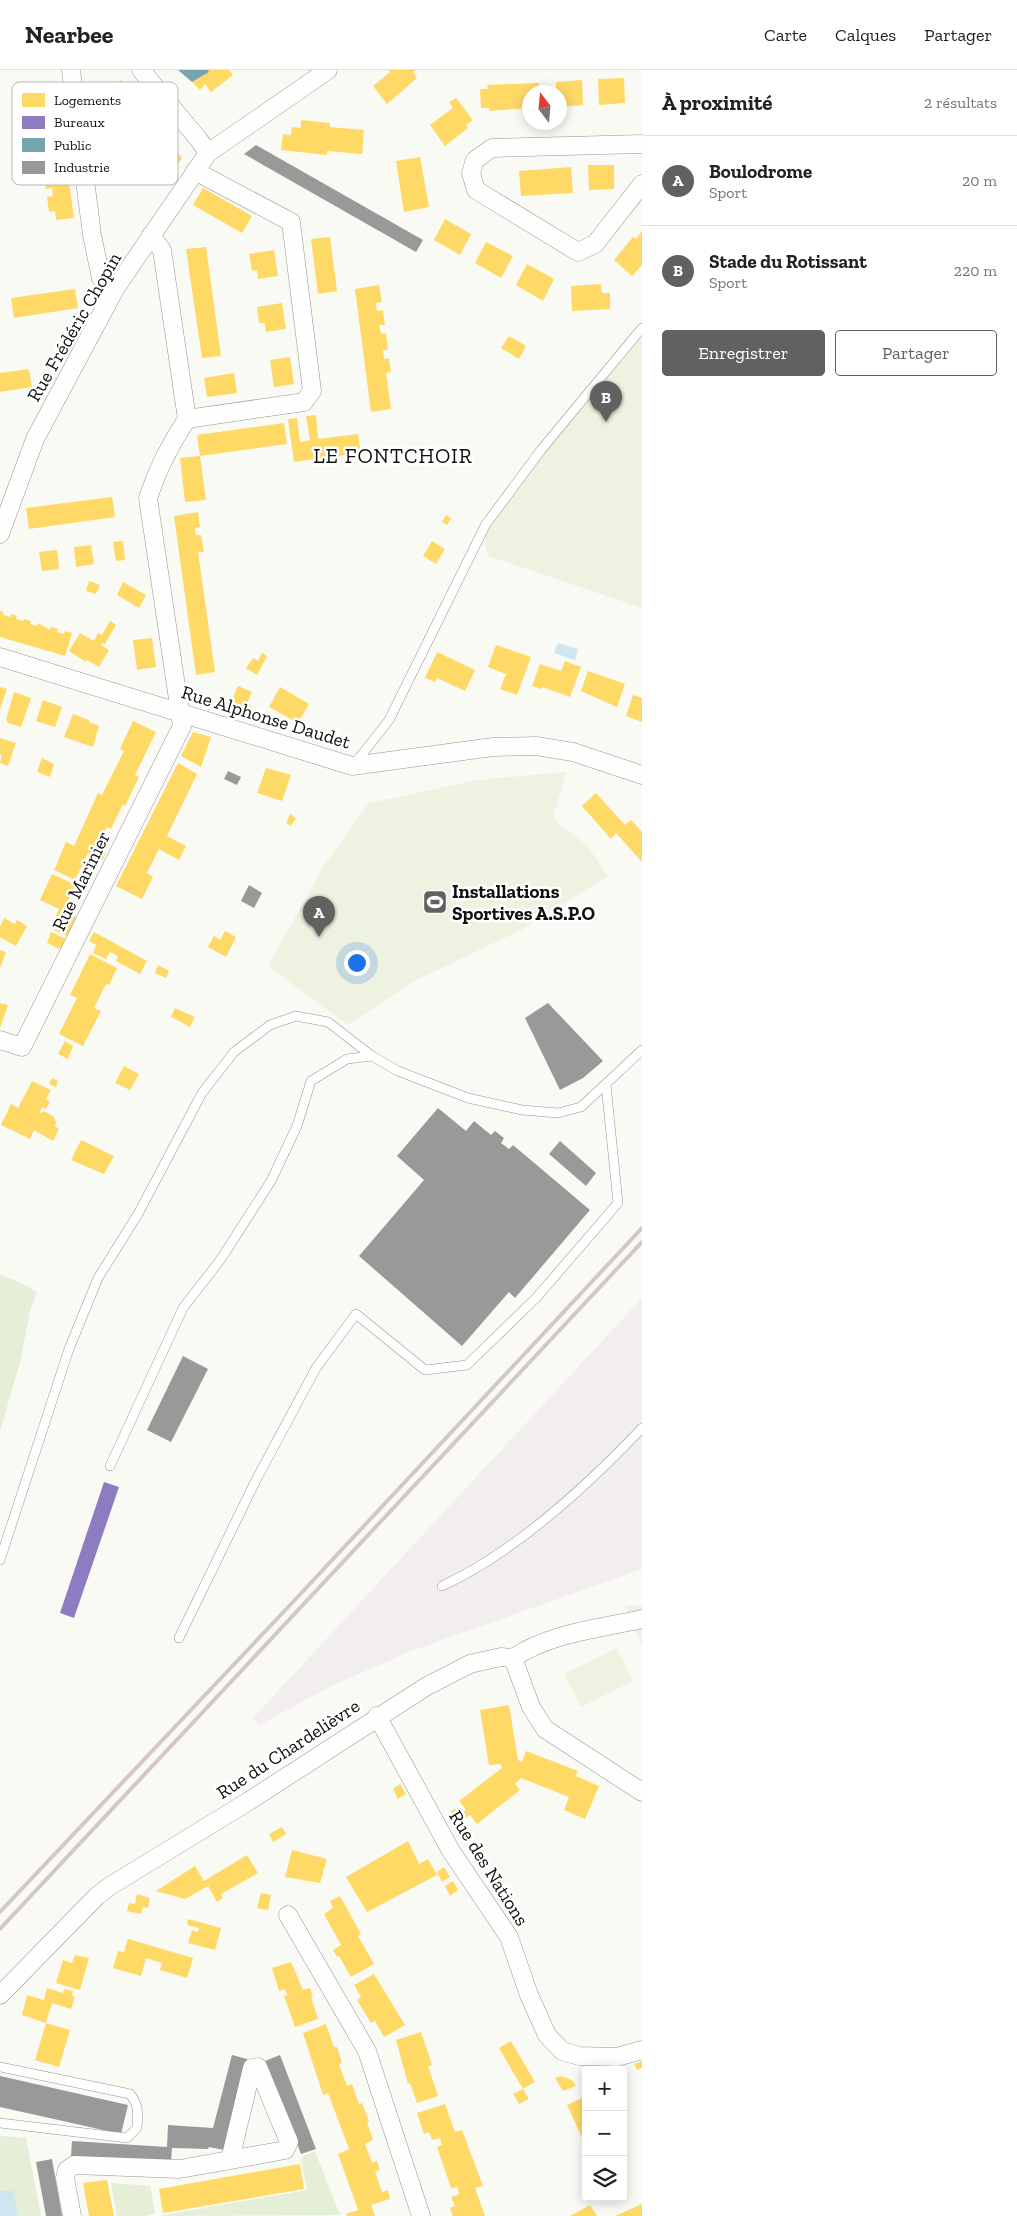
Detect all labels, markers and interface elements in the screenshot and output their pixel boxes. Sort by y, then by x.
text: Nearbee [25,20,113,49]
text: Carte [764,24,807,46]
text: Calques [835,24,896,46]
text: Partager [924,24,992,46]
legend [12,82,178,185]
north arrow [522,85,567,130]
text: À proximité [662,90,772,115]
text: Logements [54,92,121,109]
text: 2 résultats [924,93,997,112]
text: Bureaux [54,114,105,131]
text: Public [54,137,91,154]
text: Industrie [54,159,110,176]
text: Boulodrome [709,160,812,183]
text: A [673,171,684,190]
text: 20 m [962,171,997,190]
text: Sport [709,183,747,202]
street label: Rue Frédéric Chopin [22,248,126,406]
text: Stade du Rotissant [709,250,867,273]
text: B [673,261,683,280]
text: 220 m [954,261,997,280]
text: Sport [709,273,747,292]
button: Enregistrer [662,330,825,376]
button: Partager [835,330,997,376]
pin: B [590,381,622,422]
district label: LE FONTCHOIR [313,443,473,468]
street label: Rue Alphonse Daudet [179,680,353,754]
street label: Rue Marinier [47,828,115,934]
place label: Installations Sportives A.S.P.O [452,880,596,925]
sports icon: Installations Sportives A.S.P.O [422,889,448,915]
pin: A [303,896,335,937]
your location [344,950,370,976]
street label: Rue du Chardelièvre [212,1694,364,1804]
street label: Rue des Nations [444,1806,534,1930]
map controls [582,2066,627,2201]
button: + [582,2066,627,2111]
button: − [582,2111,627,2156]
button: layers [582,2156,627,2201]

